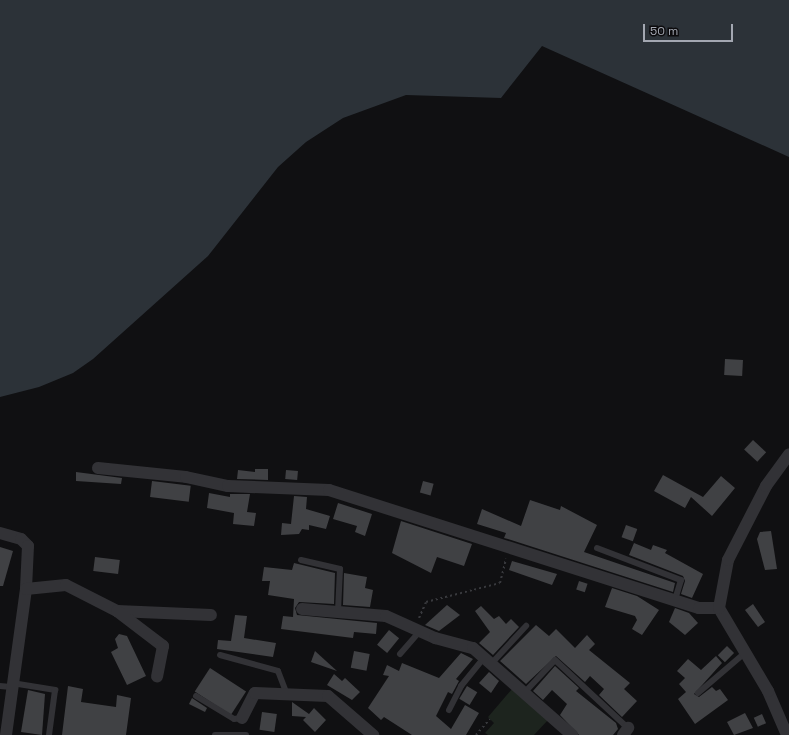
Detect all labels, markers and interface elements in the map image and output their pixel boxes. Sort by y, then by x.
scale bar [645,16,735,42]
text: 50 m [650,23,678,39]

